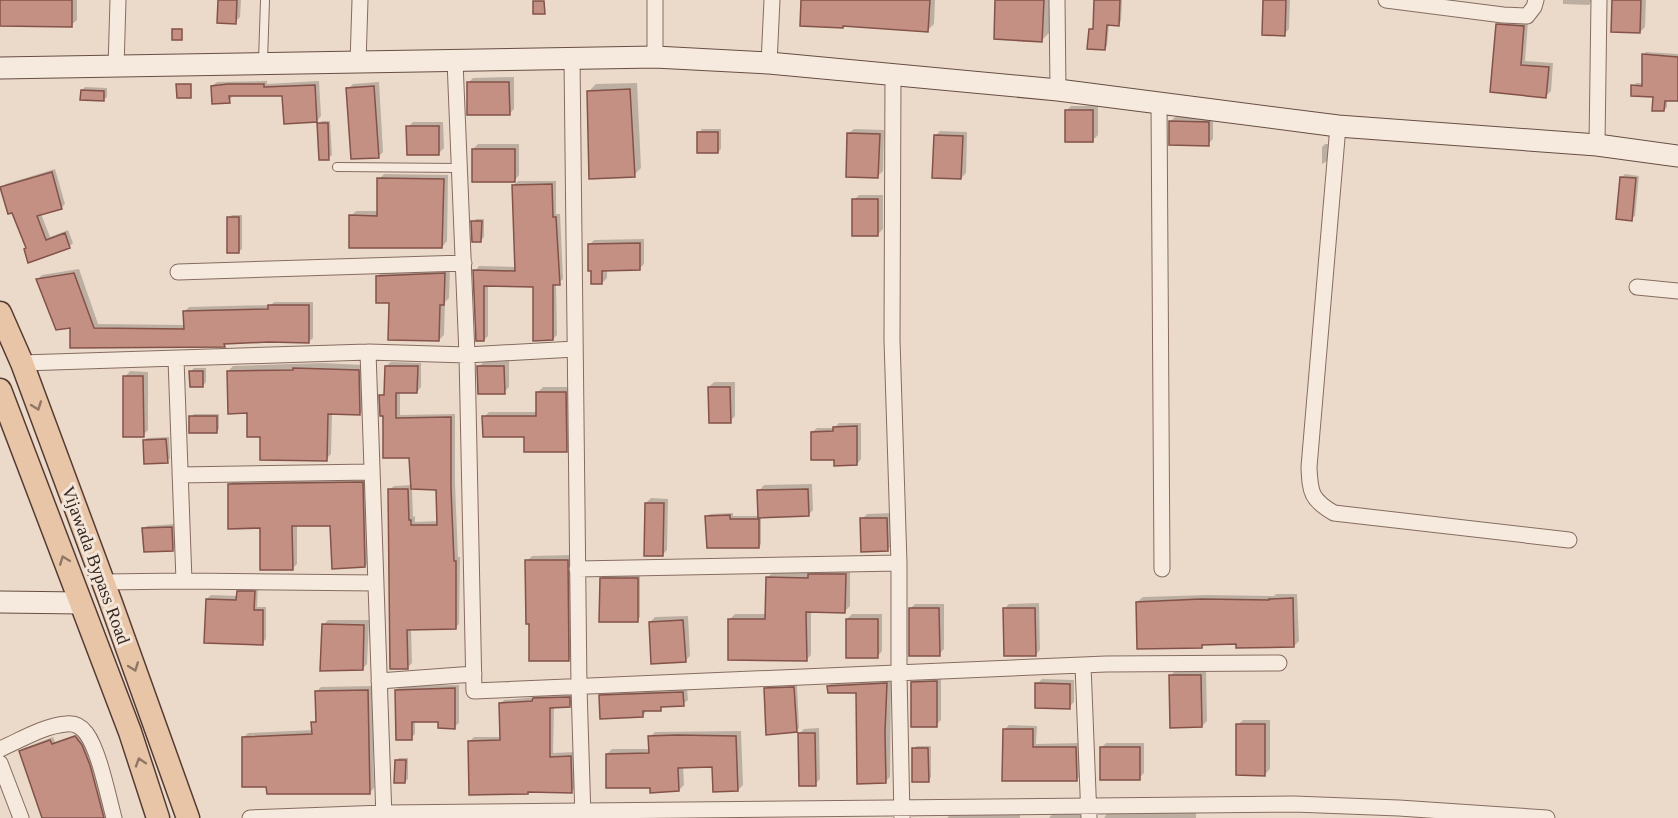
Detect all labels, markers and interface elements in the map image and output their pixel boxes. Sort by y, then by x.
one-way arrow [30,400,43,411]
street label: Vijawada Bypass Road [58,483,134,647]
one-way arrow [59,555,72,566]
one-way arrow [127,662,140,672]
one-way arrow [134,757,147,768]

